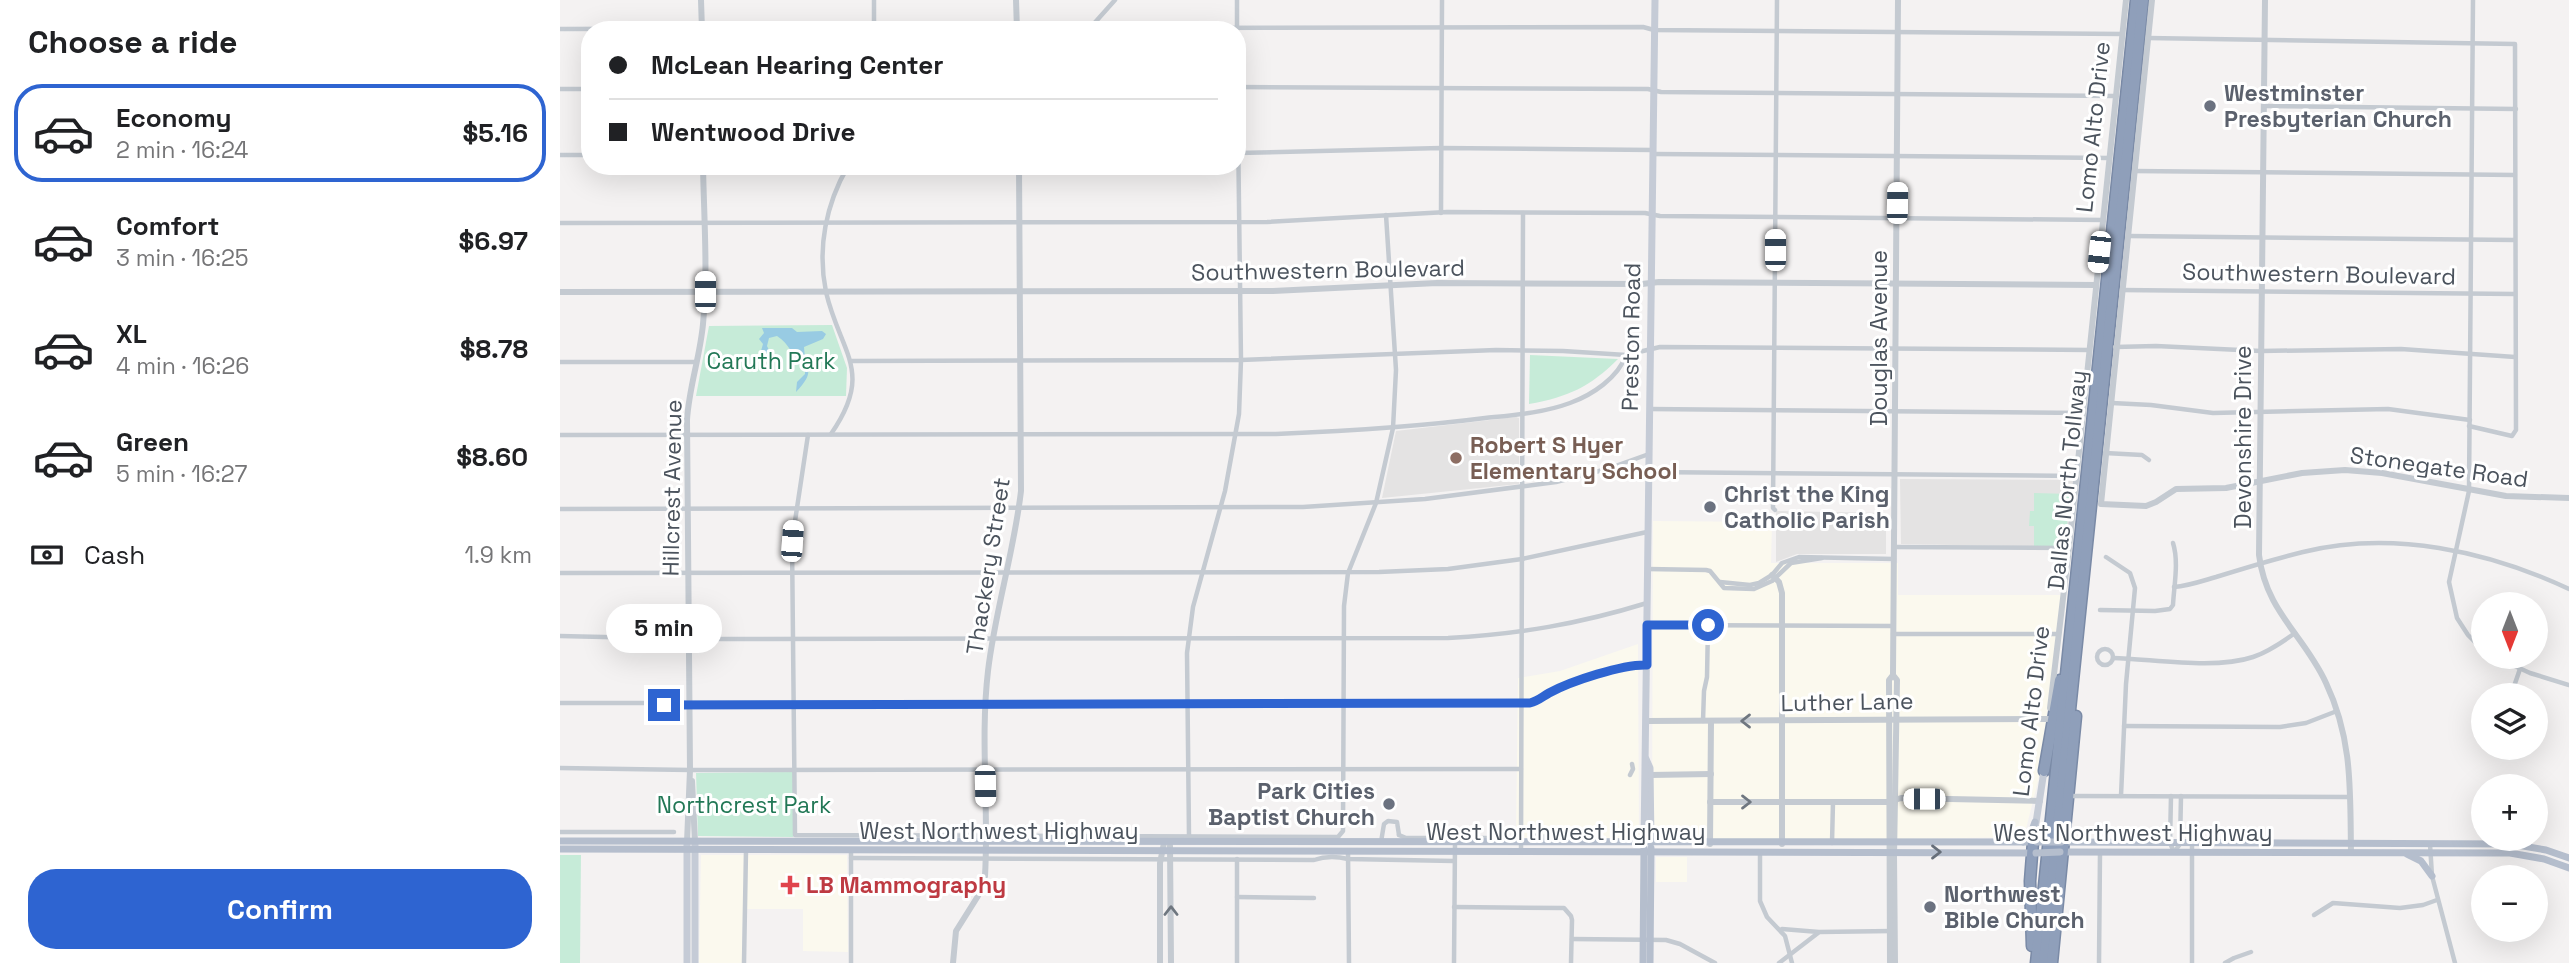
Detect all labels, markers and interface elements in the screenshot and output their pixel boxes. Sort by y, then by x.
text: Choose a ride [28,22,238,62]
street label: Lomo Alto Drive [2069,40,2117,214]
text: McLean Hearing Center [651,48,944,82]
place label: Westminster Presbyterian Church [2224,78,2452,134]
marker: Westminster Presbyterian Church [2202,98,2218,114]
text: Economy [116,101,232,135]
icon: car [32,102,95,165]
text: Wentwood Drive [651,115,855,149]
text: $5.16 [462,116,528,150]
text: 2 min · 16:24 [116,135,249,165]
car [1887,182,1908,224]
text: Comfort [116,209,219,243]
icon: car [32,210,95,273]
text: $6.97 [459,224,528,258]
car [1765,229,1786,271]
car [2087,230,2112,274]
text: 3 min · 16:25 [116,243,249,273]
street label: Douglas Avenue [1864,250,1894,426]
street label: Southwestern Boulevard [1191,253,1465,287]
street label: Southwestern Boulevard [2182,257,2456,291]
street label: Preston Road [1615,263,1647,411]
car [695,271,716,313]
text: XL [116,317,147,351]
icon: car [32,318,95,381]
text: $8.78 [460,332,528,366]
street label: Devonshire Drive [2228,345,2258,529]
park label: Caruth Park [706,346,836,376]
text: 4 min · 16:26 [116,351,249,381]
street label: Dallas North Tollway [2041,369,2093,591]
street label: Hillcrest Avenue [655,399,689,577]
text: Green [116,425,189,459]
icon: car [32,426,95,489]
place label: Robert S Hyer Elementary School [1470,430,1678,486]
text: $8.60 [456,440,528,474]
street label: Stonegate Road [2348,440,2530,494]
marker: Robert S Hyer Elementary School [1448,450,1464,466]
text: 5 min · 16:27 [116,459,248,489]
street label: Thackery Street [959,475,1017,657]
place label: Christ the King Catholic Parish [1724,479,1890,535]
marker: Christ the King Catholic Parish [1702,499,1718,515]
car [781,519,804,563]
icon: cash [28,536,66,574]
text: Cash [84,538,145,572]
text: 1.9 km [464,540,532,570]
north arrow [2471,592,2548,668]
map controls [2471,592,2548,942]
callout: 5 min [606,604,722,652]
route start [1692,609,1724,641]
text: 5 min [634,613,694,643]
street label: Lomo Alto Drive [2006,624,2056,798]
button: layers [2471,683,2548,760]
street label: Luther Lane [1780,686,1914,718]
route end [648,689,680,721]
one-way arrow [1741,713,1751,729]
car [975,765,996,807]
button: + [2471,774,2548,851]
place label: Park Cities Baptist Church [1208,776,1375,832]
car [1904,789,1946,810]
park label: Northcrest Park [657,790,831,820]
one-way arrow [1742,794,1752,810]
marker: Park Cities Baptist Church [1381,796,1397,812]
street label: West Northwest Highway [859,816,1139,846]
street label: West Northwest Highway [1426,817,1706,847]
street label: West Northwest Highway [1993,818,2273,848]
one-way arrow [1931,844,1941,860]
button: − [2471,865,2548,942]
button: Confirm [28,869,532,949]
place label: LB Mammography [806,870,1006,900]
marker: LB Mammography [780,875,800,895]
place label: Northwest Bible Church [1944,879,2085,935]
marker: Northwest Bible Church [1922,899,1938,915]
one-way arrow [1164,905,1179,916]

